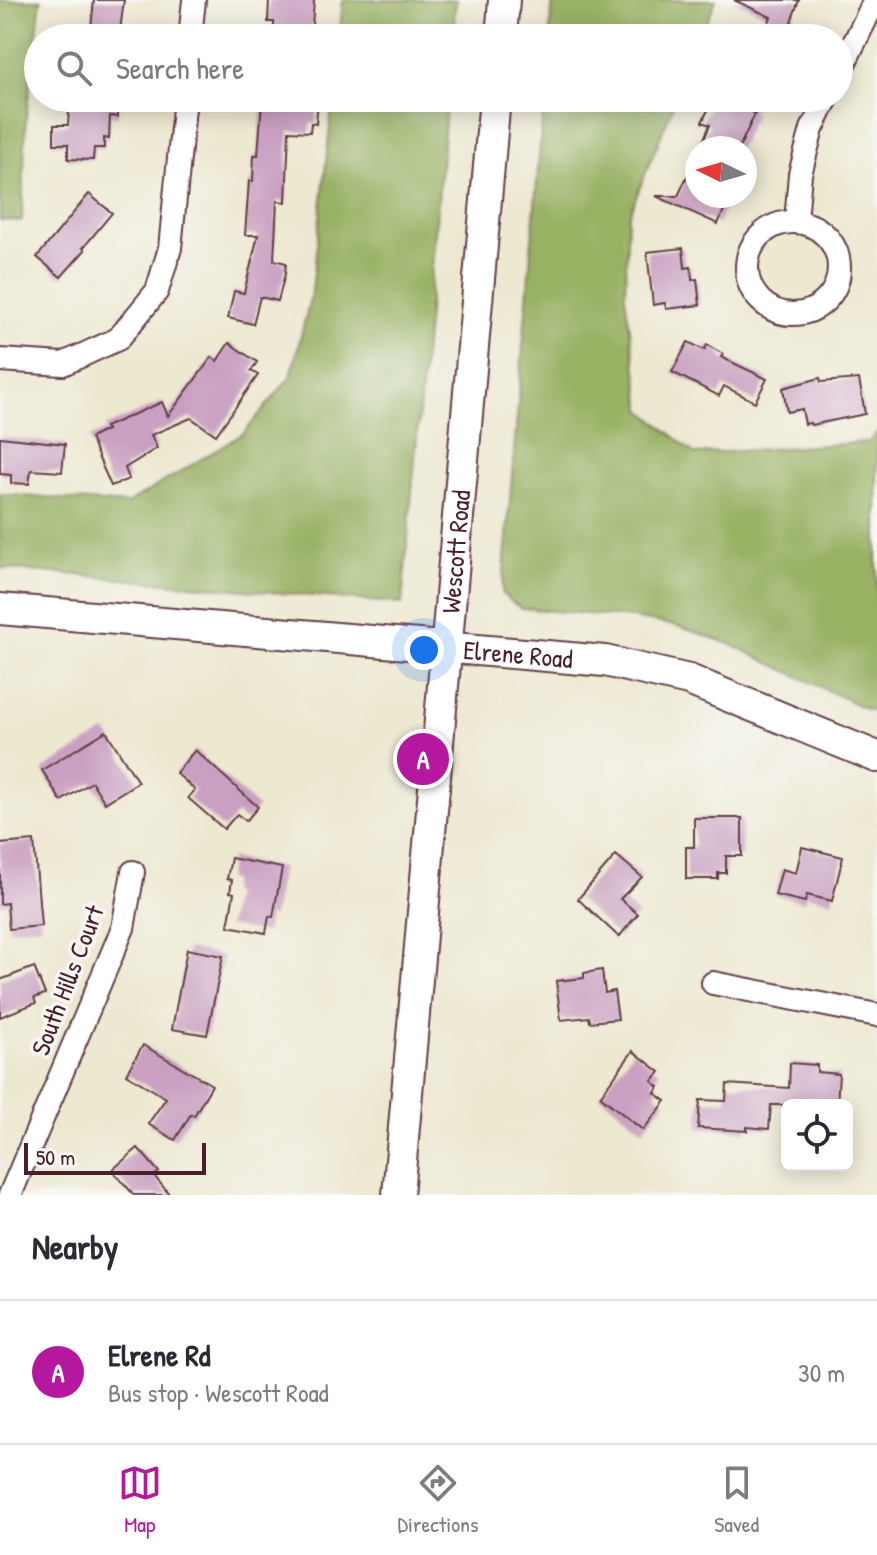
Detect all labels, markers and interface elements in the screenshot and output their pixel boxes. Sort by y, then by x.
search box [24,24,853,112]
icon: search [52,46,96,90]
text: Search here [116,48,244,88]
north arrow [685,136,757,208]
street label: Wescott Road [432,488,478,615]
your location [404,630,444,670]
street label: Elrene Road [462,631,574,676]
pin: A [397,729,449,789]
street label: South Hills Court [22,899,112,1060]
map controls [781,1099,853,1171]
button: locate [781,1099,853,1171]
scale bar [24,1139,206,1175]
text: 50 m [36,1142,75,1172]
text: Nearby [32,1224,118,1270]
text: Elrene Rd [108,1335,210,1375]
text: A [52,1355,64,1390]
text: 30 m [798,1355,845,1390]
text: Bus stop · Wescott Road [108,1375,329,1410]
tab: Map [118,1461,162,1539]
tab: Directions [398,1461,479,1539]
tab: Saved [714,1461,759,1539]

